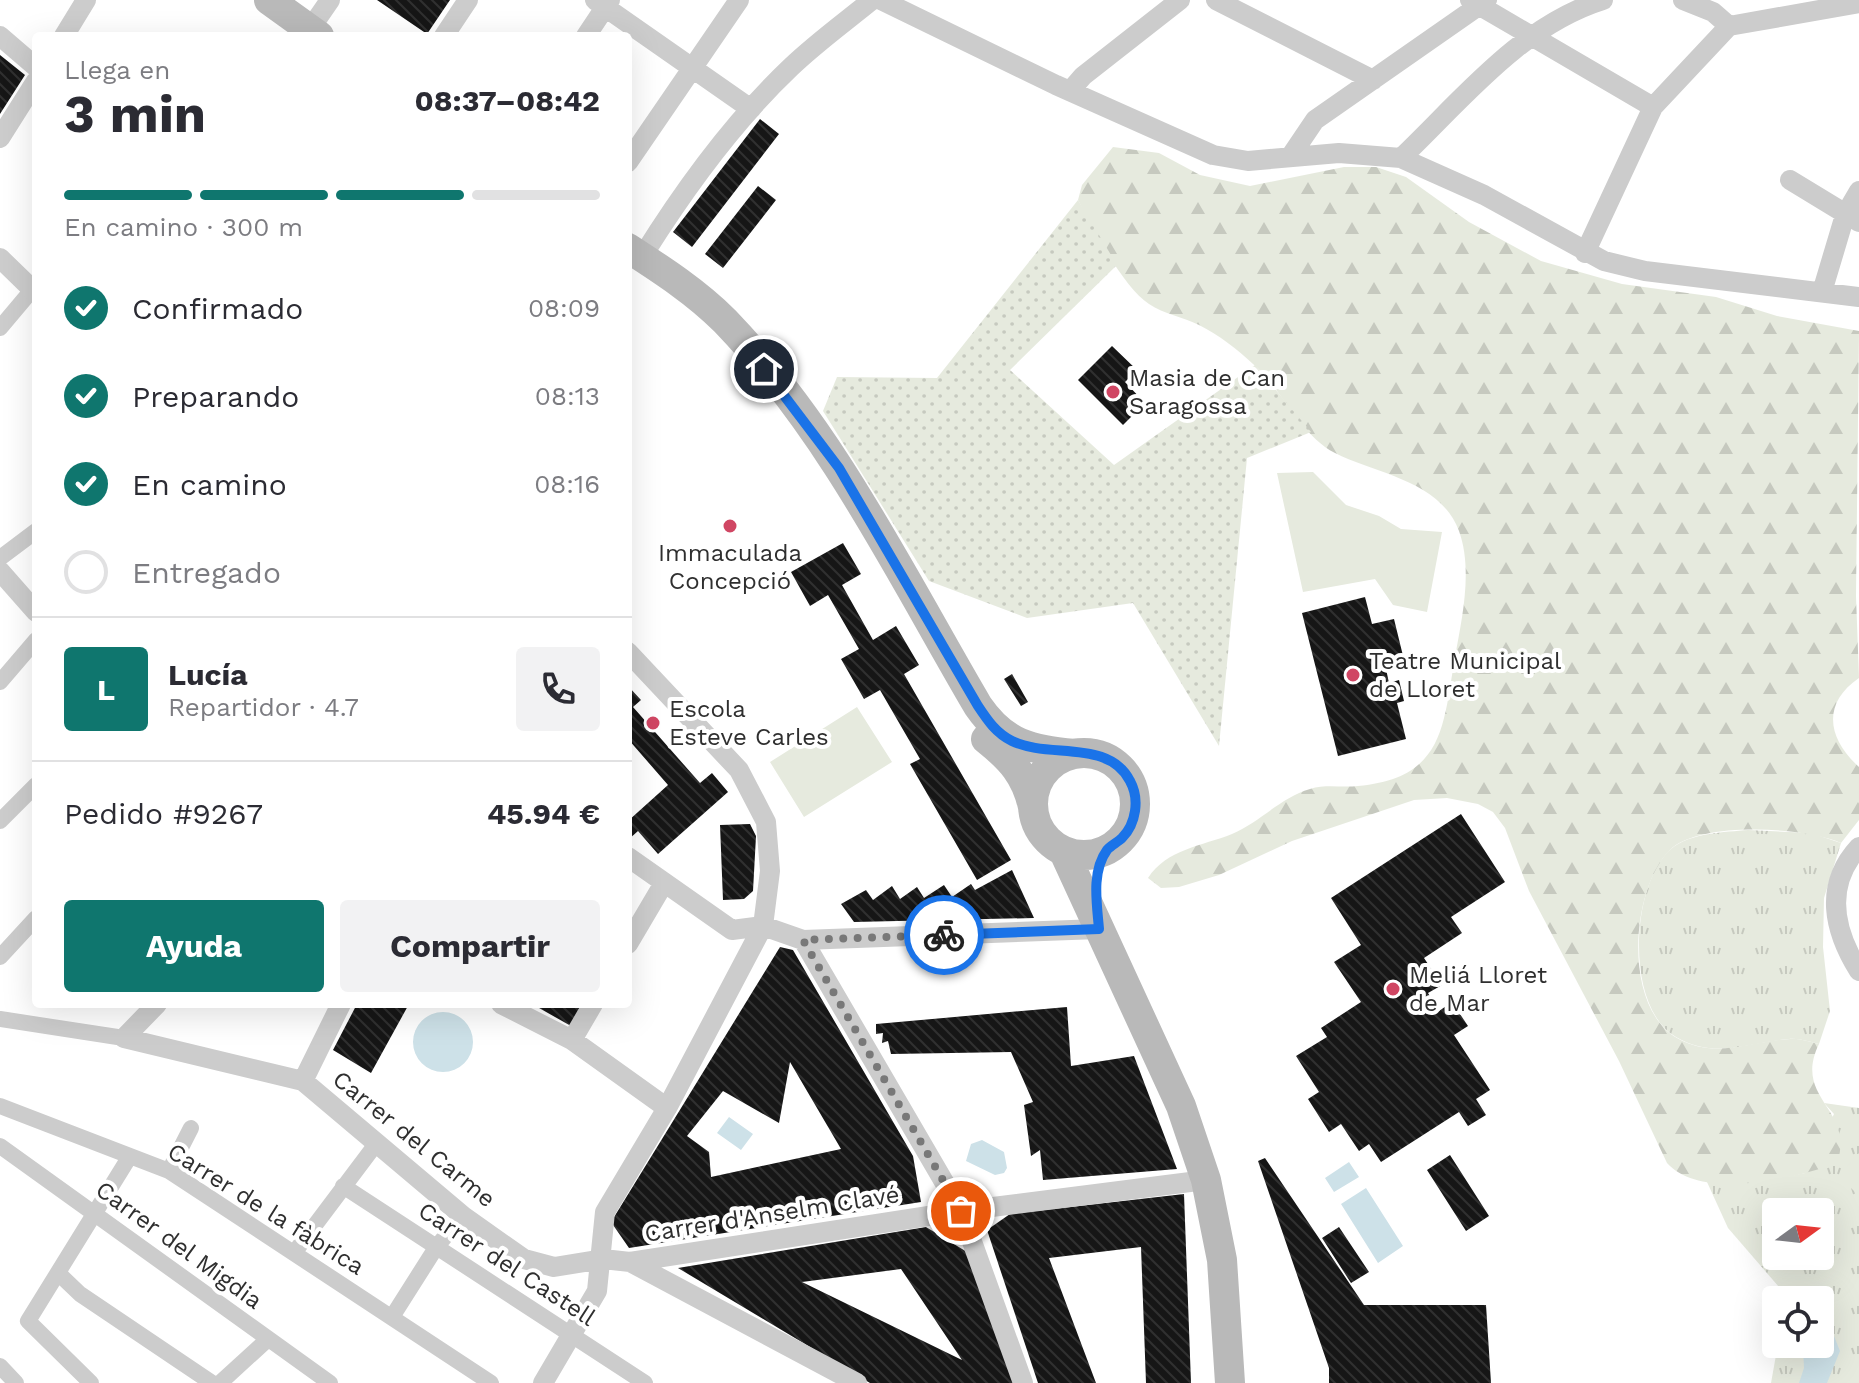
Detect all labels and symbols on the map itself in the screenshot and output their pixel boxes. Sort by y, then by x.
pin [730,335,798,403]
place label: Masia de Can Saragossa [1129,364,1285,420]
marker: Masia de Can Saragossa [1104,383,1122,401]
marker: Immaculada Concepció [721,517,739,535]
place label: Immaculada Concepció [658,539,802,595]
place label: Teatre Municipal de Lloret [1369,647,1562,703]
marker: Teatre Municipal de Lloret [1344,666,1362,684]
place label: Escola Esteve Carles [669,695,829,751]
marker: Escola Esteve Carles [644,714,662,732]
courier [904,895,984,975]
place label: Meliá Lloret de Mar [1409,961,1547,1017]
marker: Meliá Lloret de Mar [1384,980,1402,998]
street label: Carrer del Carme [327,1065,501,1213]
street label: Carrer de la fàbrica [163,1137,369,1281]
street label: Carrer del Migdia [90,1175,268,1315]
pin [927,1177,995,1245]
street label: Carrer d'Anselm Clavé [643,1180,901,1248]
street label: Carrer del Castell [413,1196,601,1332]
north arrow [1762,1198,1834,1270]

